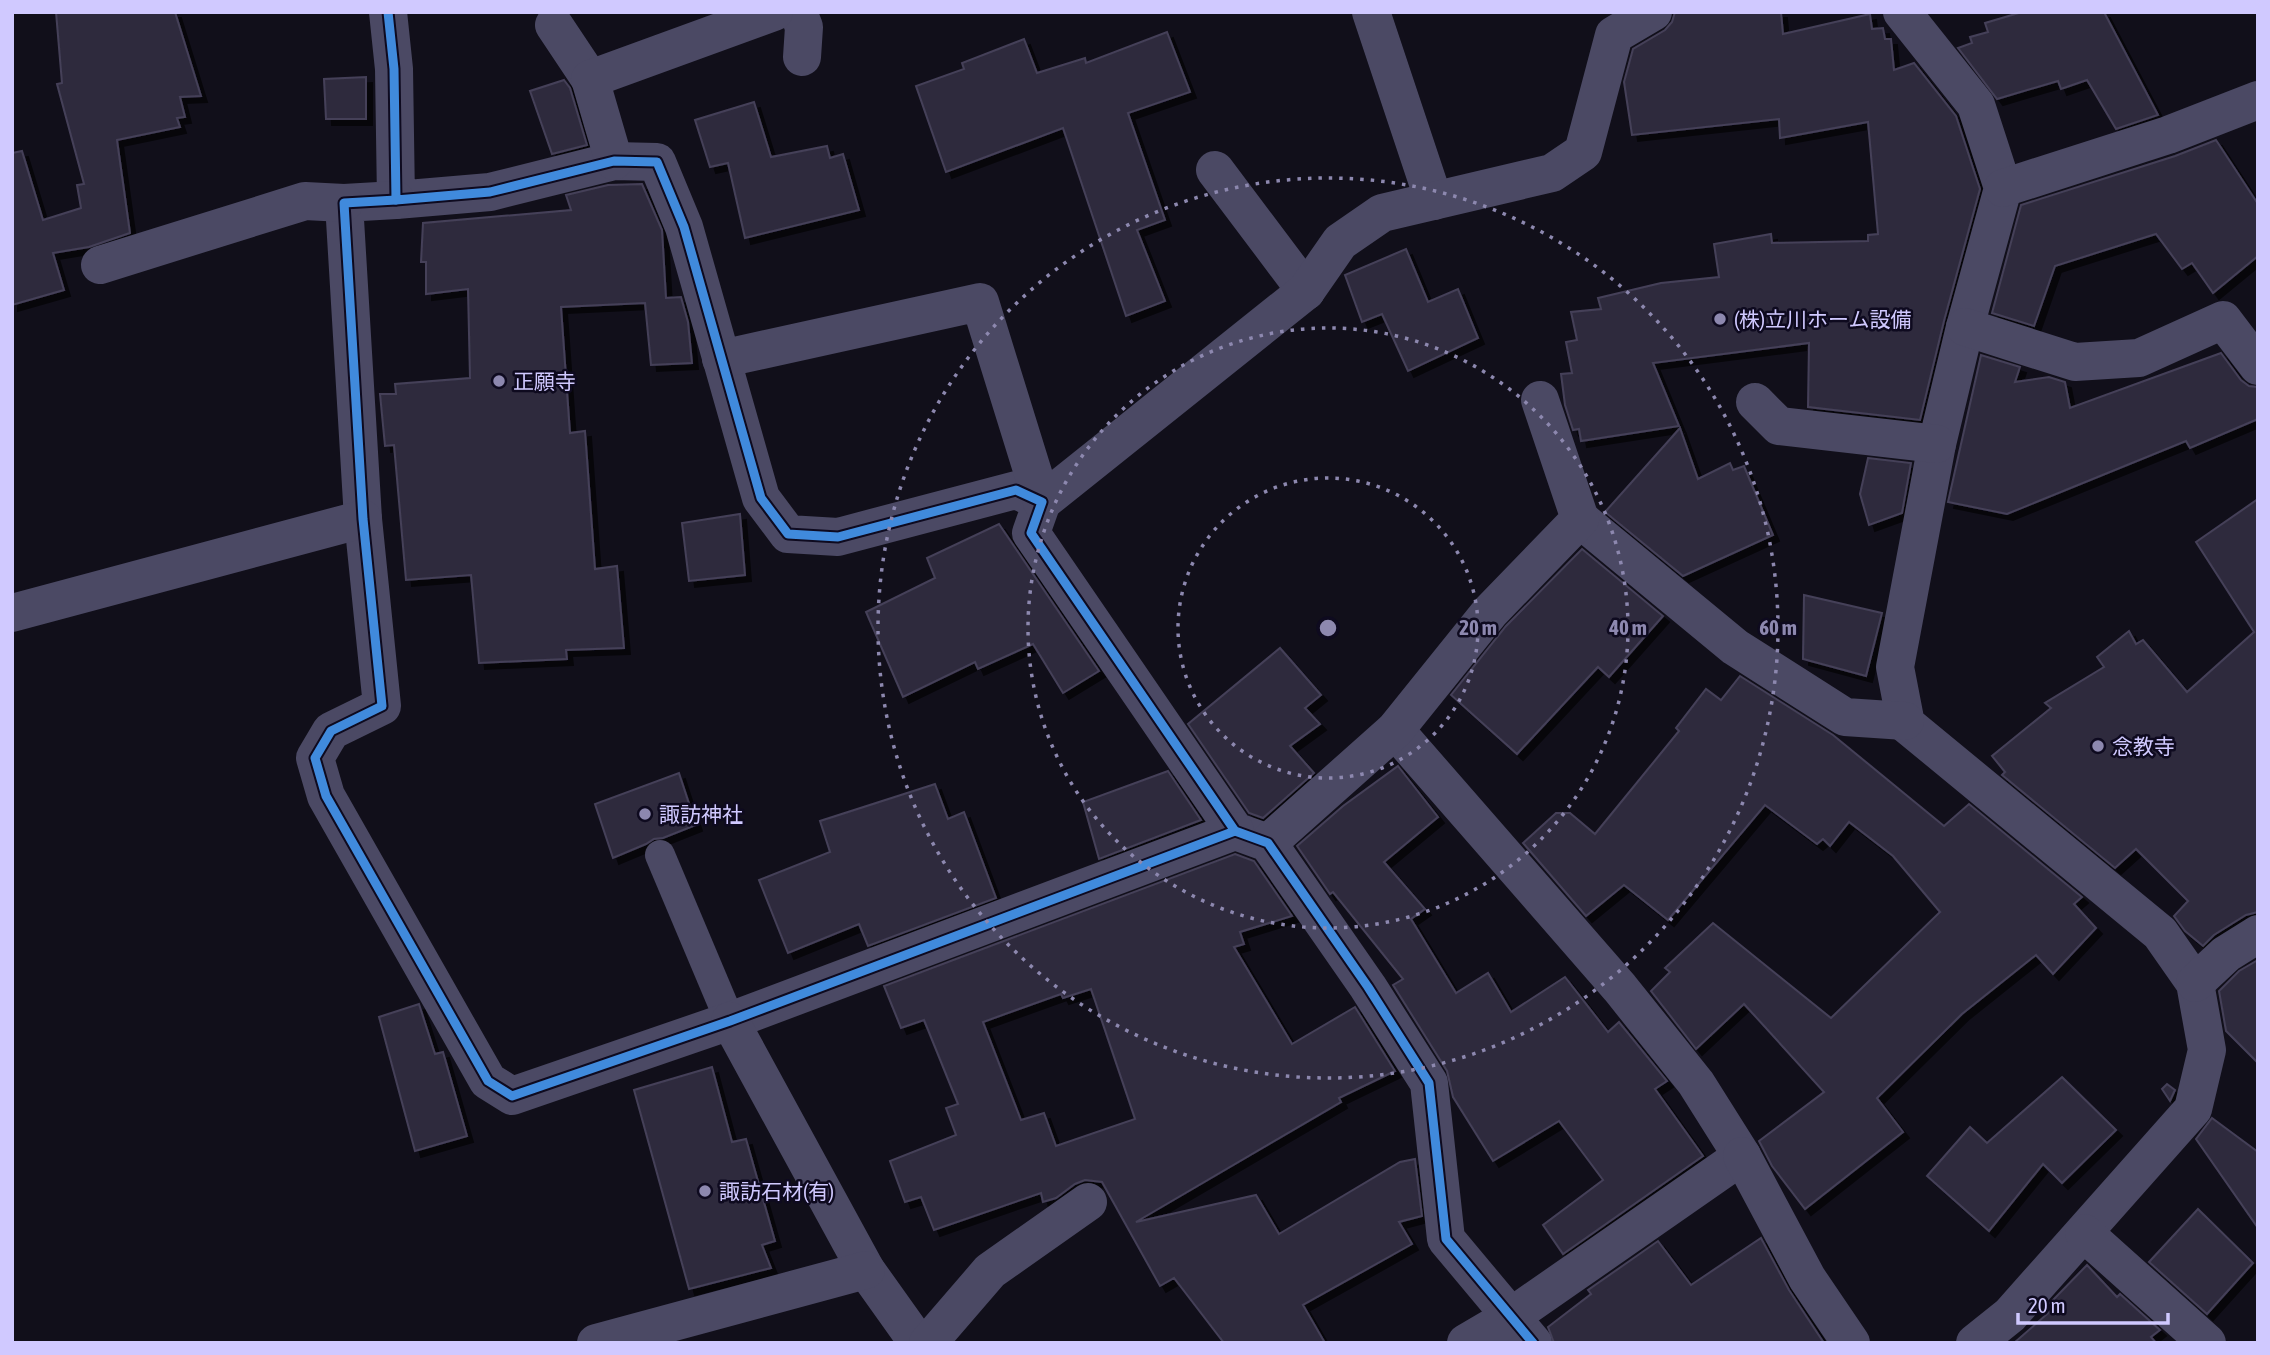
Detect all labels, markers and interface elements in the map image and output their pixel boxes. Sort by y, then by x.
place label: (株)立川ホーム設備 [1734,307,1911,331]
marker: (株)立川ホーム設備 [1712,311,1728,327]
place label: 正願寺 [513,369,576,393]
marker: 正願寺 [491,373,507,389]
text: 20 m [1459,615,1497,639]
text: 40 m [1608,615,1647,639]
text: 60 m [1759,615,1797,639]
centre of rings [1316,616,1340,640]
place label: 念教寺 [2112,734,2175,758]
marker: 念教寺 [2090,738,2106,754]
place label: 諏訪神社 [659,802,743,826]
marker: 諏訪神社 [637,806,653,822]
place label: 諏訪石材(有) [719,1179,834,1203]
marker: 諏訪石材(有) [697,1183,713,1199]
scale bar [2018,1282,2168,1326]
text: 20 m [2028,1293,2066,1317]

